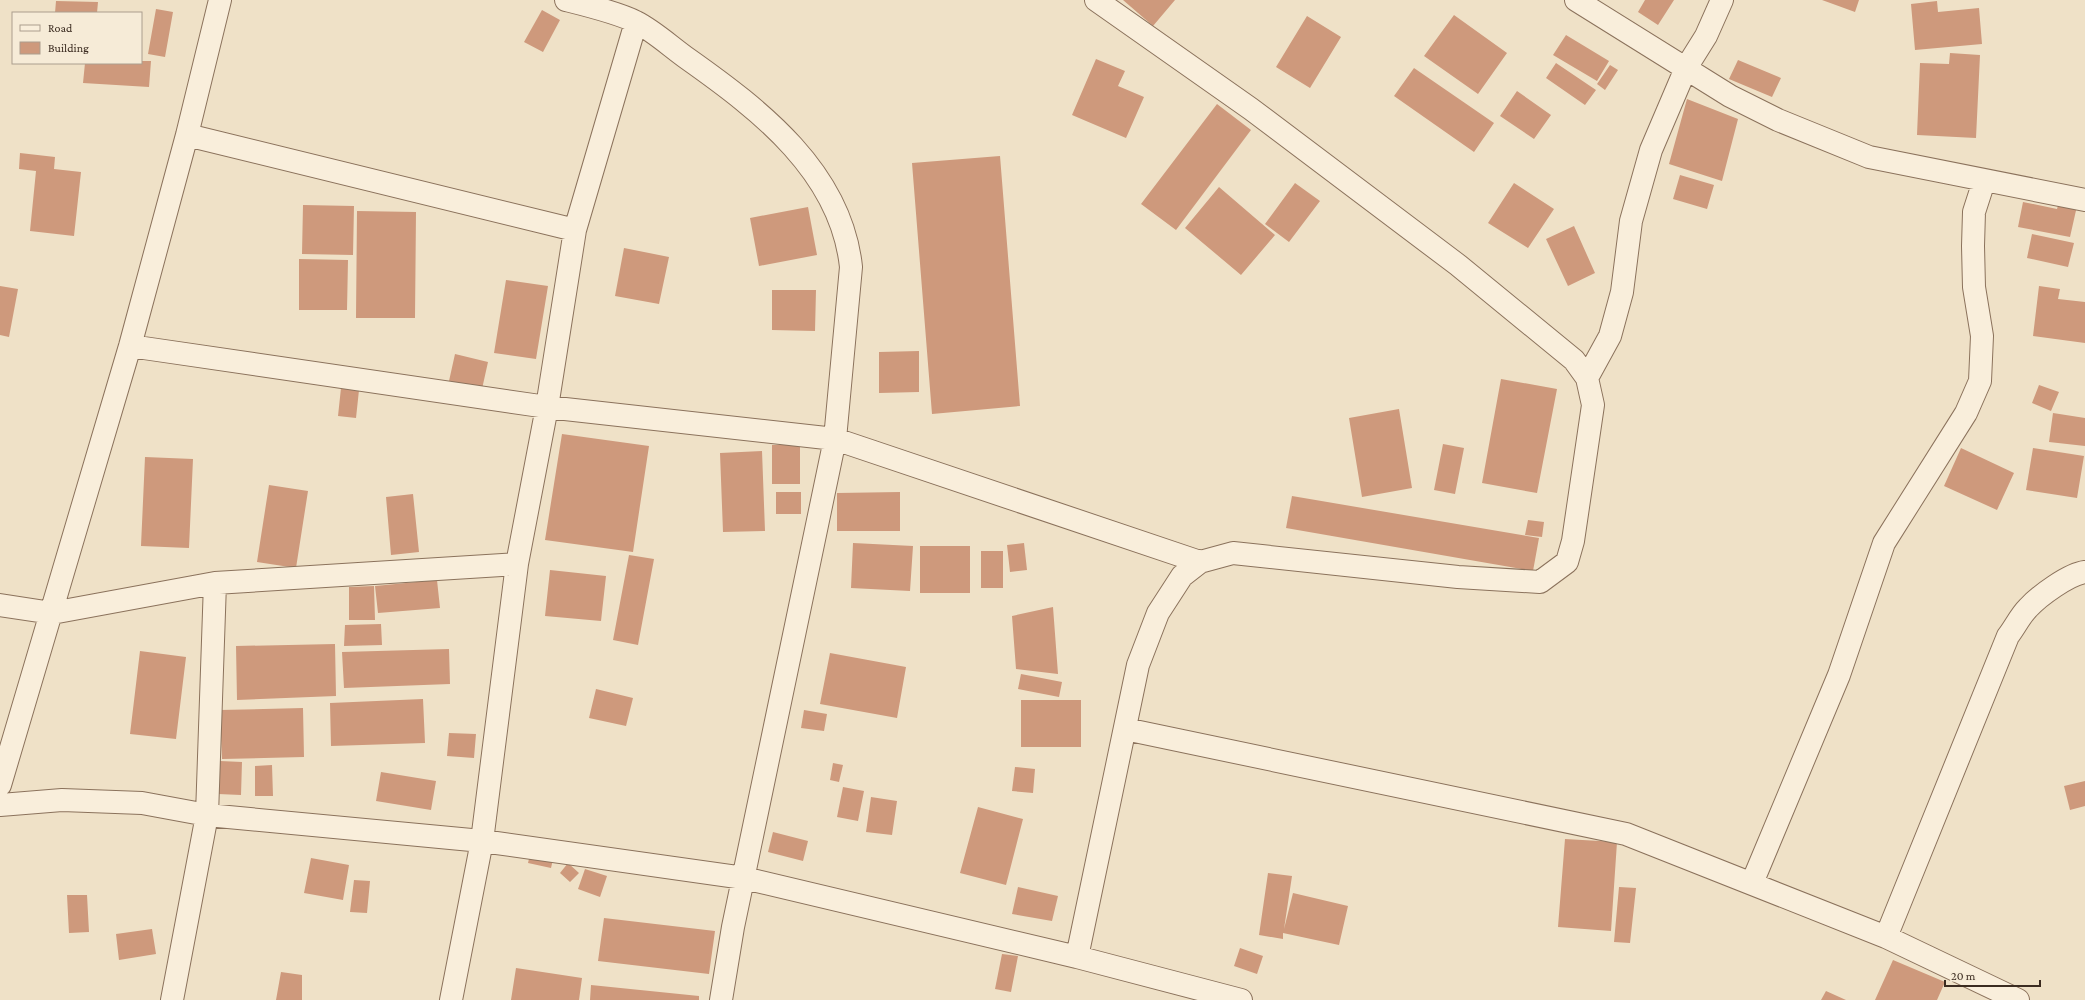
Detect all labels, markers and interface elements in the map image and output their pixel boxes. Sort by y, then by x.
legend [12,12,142,64]
text: Road [48,21,73,35]
text: Building [48,41,89,55]
scale bar [1945,962,2040,988]
text: 20 m [1951,969,1976,983]

